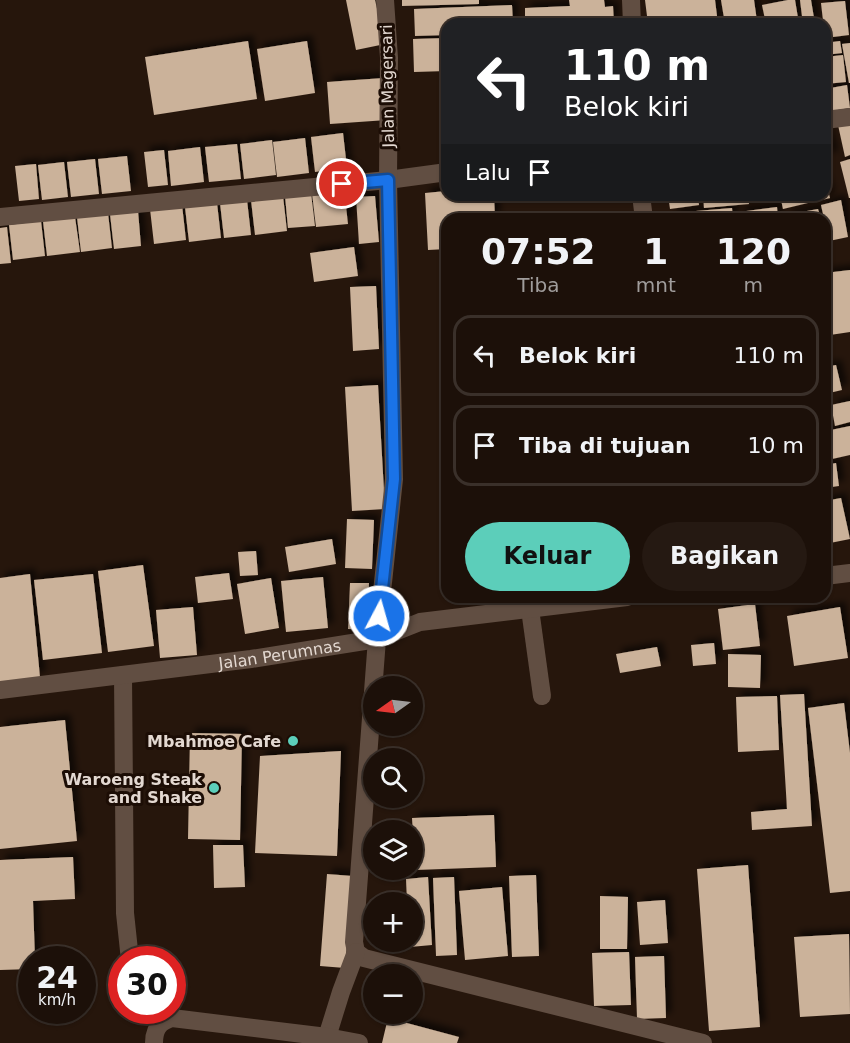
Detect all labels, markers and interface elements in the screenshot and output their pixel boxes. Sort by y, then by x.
street label: Jalan Magersari [377,24,398,149]
text: 110 m [564,41,710,90]
icon: left [465,42,543,120]
text: Belok kiri [564,91,689,122]
icon: arrive [523,156,556,189]
pin [316,158,367,209]
text: Lalu [465,160,511,185]
icon: arrive [325,167,358,200]
text: 07:52 [481,231,596,272]
text: 1 [643,231,668,272]
text: 120 [716,231,791,272]
text: Tiba [517,273,559,297]
text: mnt [636,273,676,297]
text: m [744,273,763,297]
icon: left [468,339,501,372]
text: Belok kiri [519,343,636,368]
text: 110 m [734,343,804,368]
icon: arrive [468,429,501,462]
text: Tiba di tujuan [519,433,691,458]
text: 10 m [748,433,804,458]
button: Keluar [465,522,630,591]
button: Bagikan [642,522,807,591]
position arrow [347,584,411,648]
street label: Jalan Perumnas [216,636,342,673]
north arrow [363,676,423,736]
map controls [363,676,423,1024]
place label: Mbahmoe Cafe [147,732,281,751]
marker: Mbahmoe Cafe [286,734,300,748]
button: search [363,748,423,808]
place label: Waroeng Steak and Shake [65,770,202,807]
marker: Waroeng Steak and Shake [207,781,221,795]
button: layers [363,820,423,880]
button: + [363,892,423,952]
speed limit sign: 30 [108,946,186,1024]
text: 24 [36,960,78,995]
button: − [363,964,423,1024]
text: km/h [38,991,76,1009]

